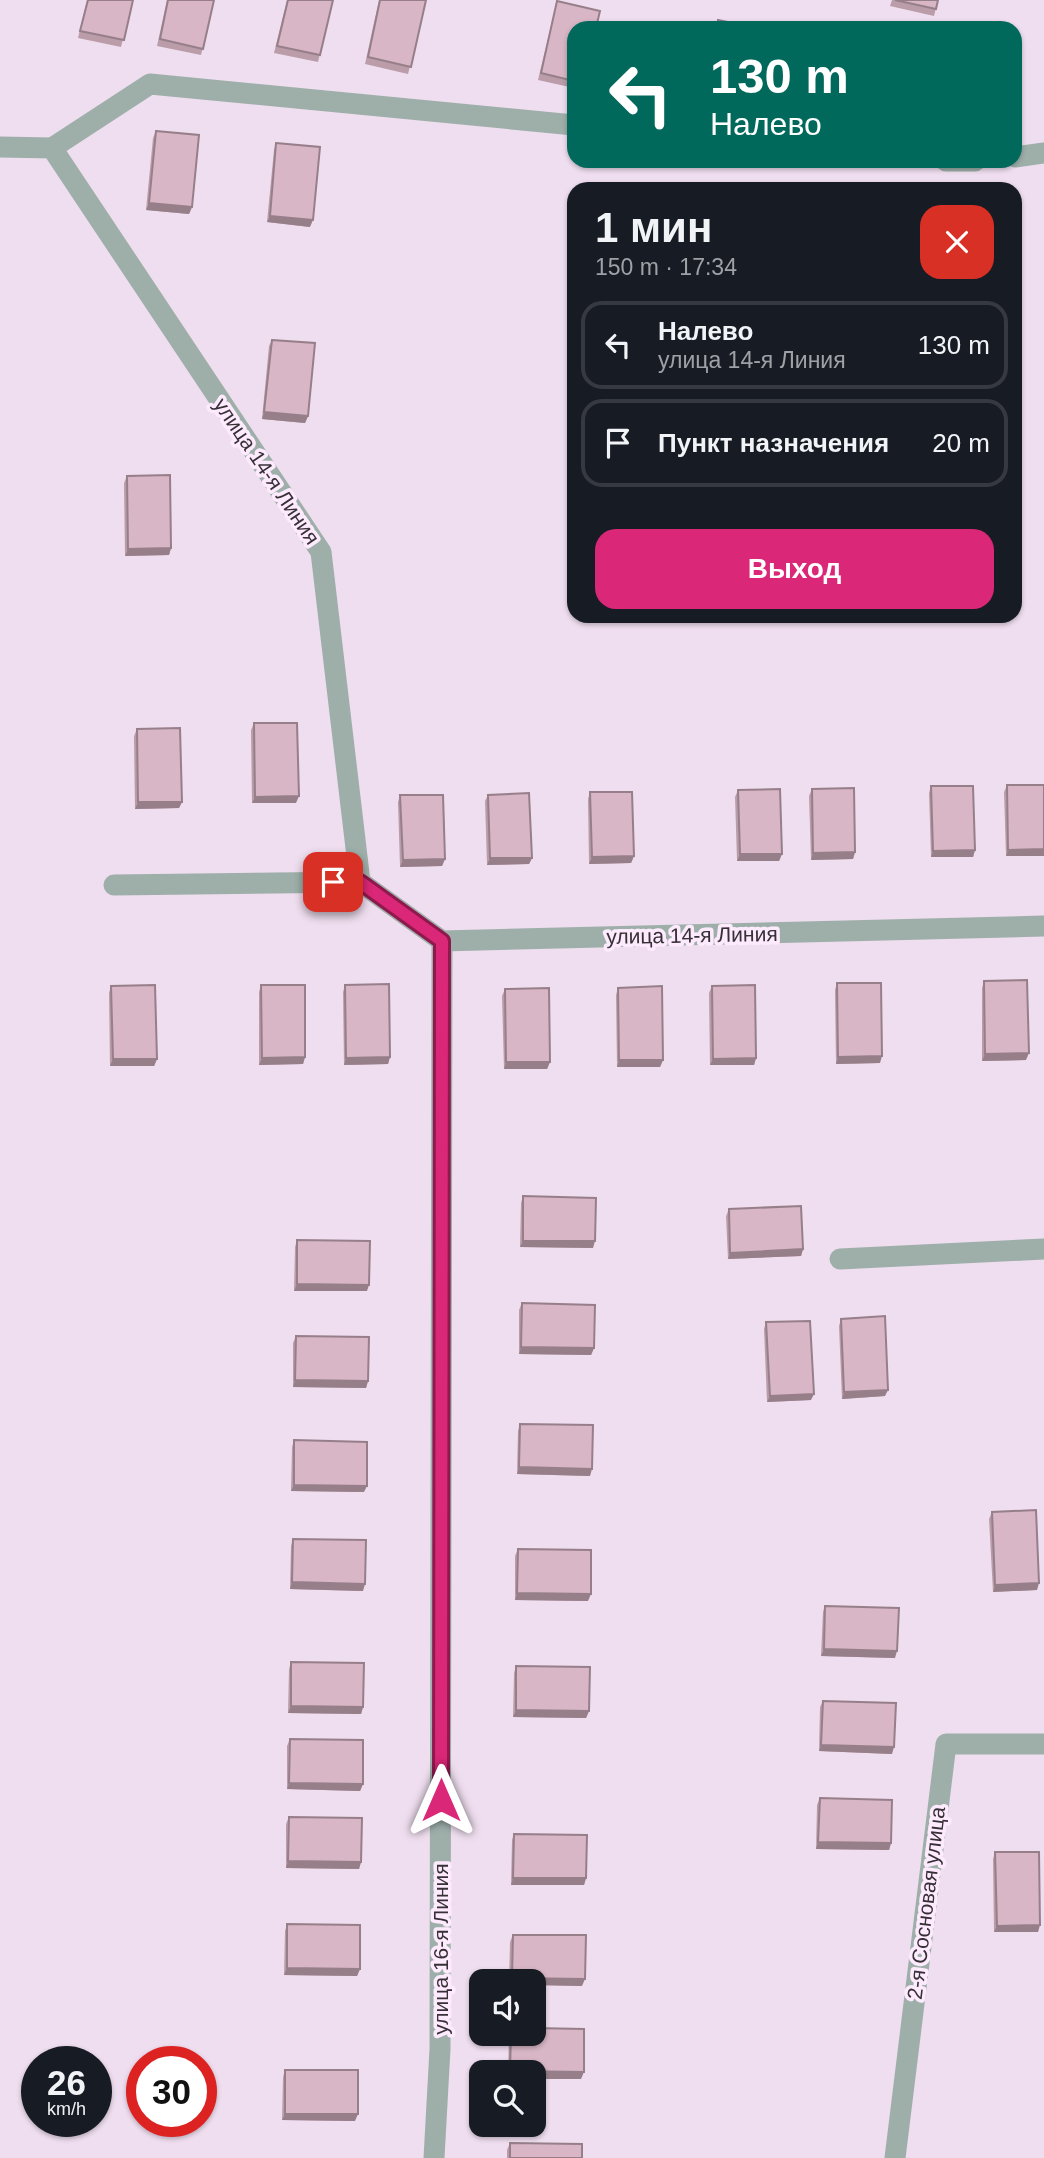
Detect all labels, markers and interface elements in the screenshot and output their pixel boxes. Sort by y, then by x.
icon: left [595,49,686,140]
text: 130 m [710,49,849,103]
text: Налево [710,106,822,142]
text: 1 мин [595,204,712,251]
button: close [920,205,994,279]
text: 150 m · 17:34 [595,254,737,280]
text: Налево [658,316,753,346]
icon: left [599,326,637,364]
text: 130 m [918,330,990,360]
text: улица 14-я Линия [658,347,846,373]
street label: улица 14-я Линия [210,394,324,548]
icon: arrive [599,424,637,462]
text: Пункт назначения [658,428,889,458]
text: 20 m [932,428,990,458]
button: Выход [595,529,994,609]
pin [303,852,363,912]
icon: arrive [314,863,352,901]
street label: улица 14-я Линия [606,922,778,948]
position arrow [404,1763,478,1837]
street label: 2-я Сосновая улица [903,1805,949,2001]
street label: улица 16-я Линия [429,1863,452,2035]
map controls [469,1969,546,2137]
button: sound [469,1969,546,2046]
speed limit sign: 30 [126,2046,217,2137]
button: search [469,2060,546,2137]
text: 26 [47,2063,86,2102]
text: km/h [47,2099,86,2119]

